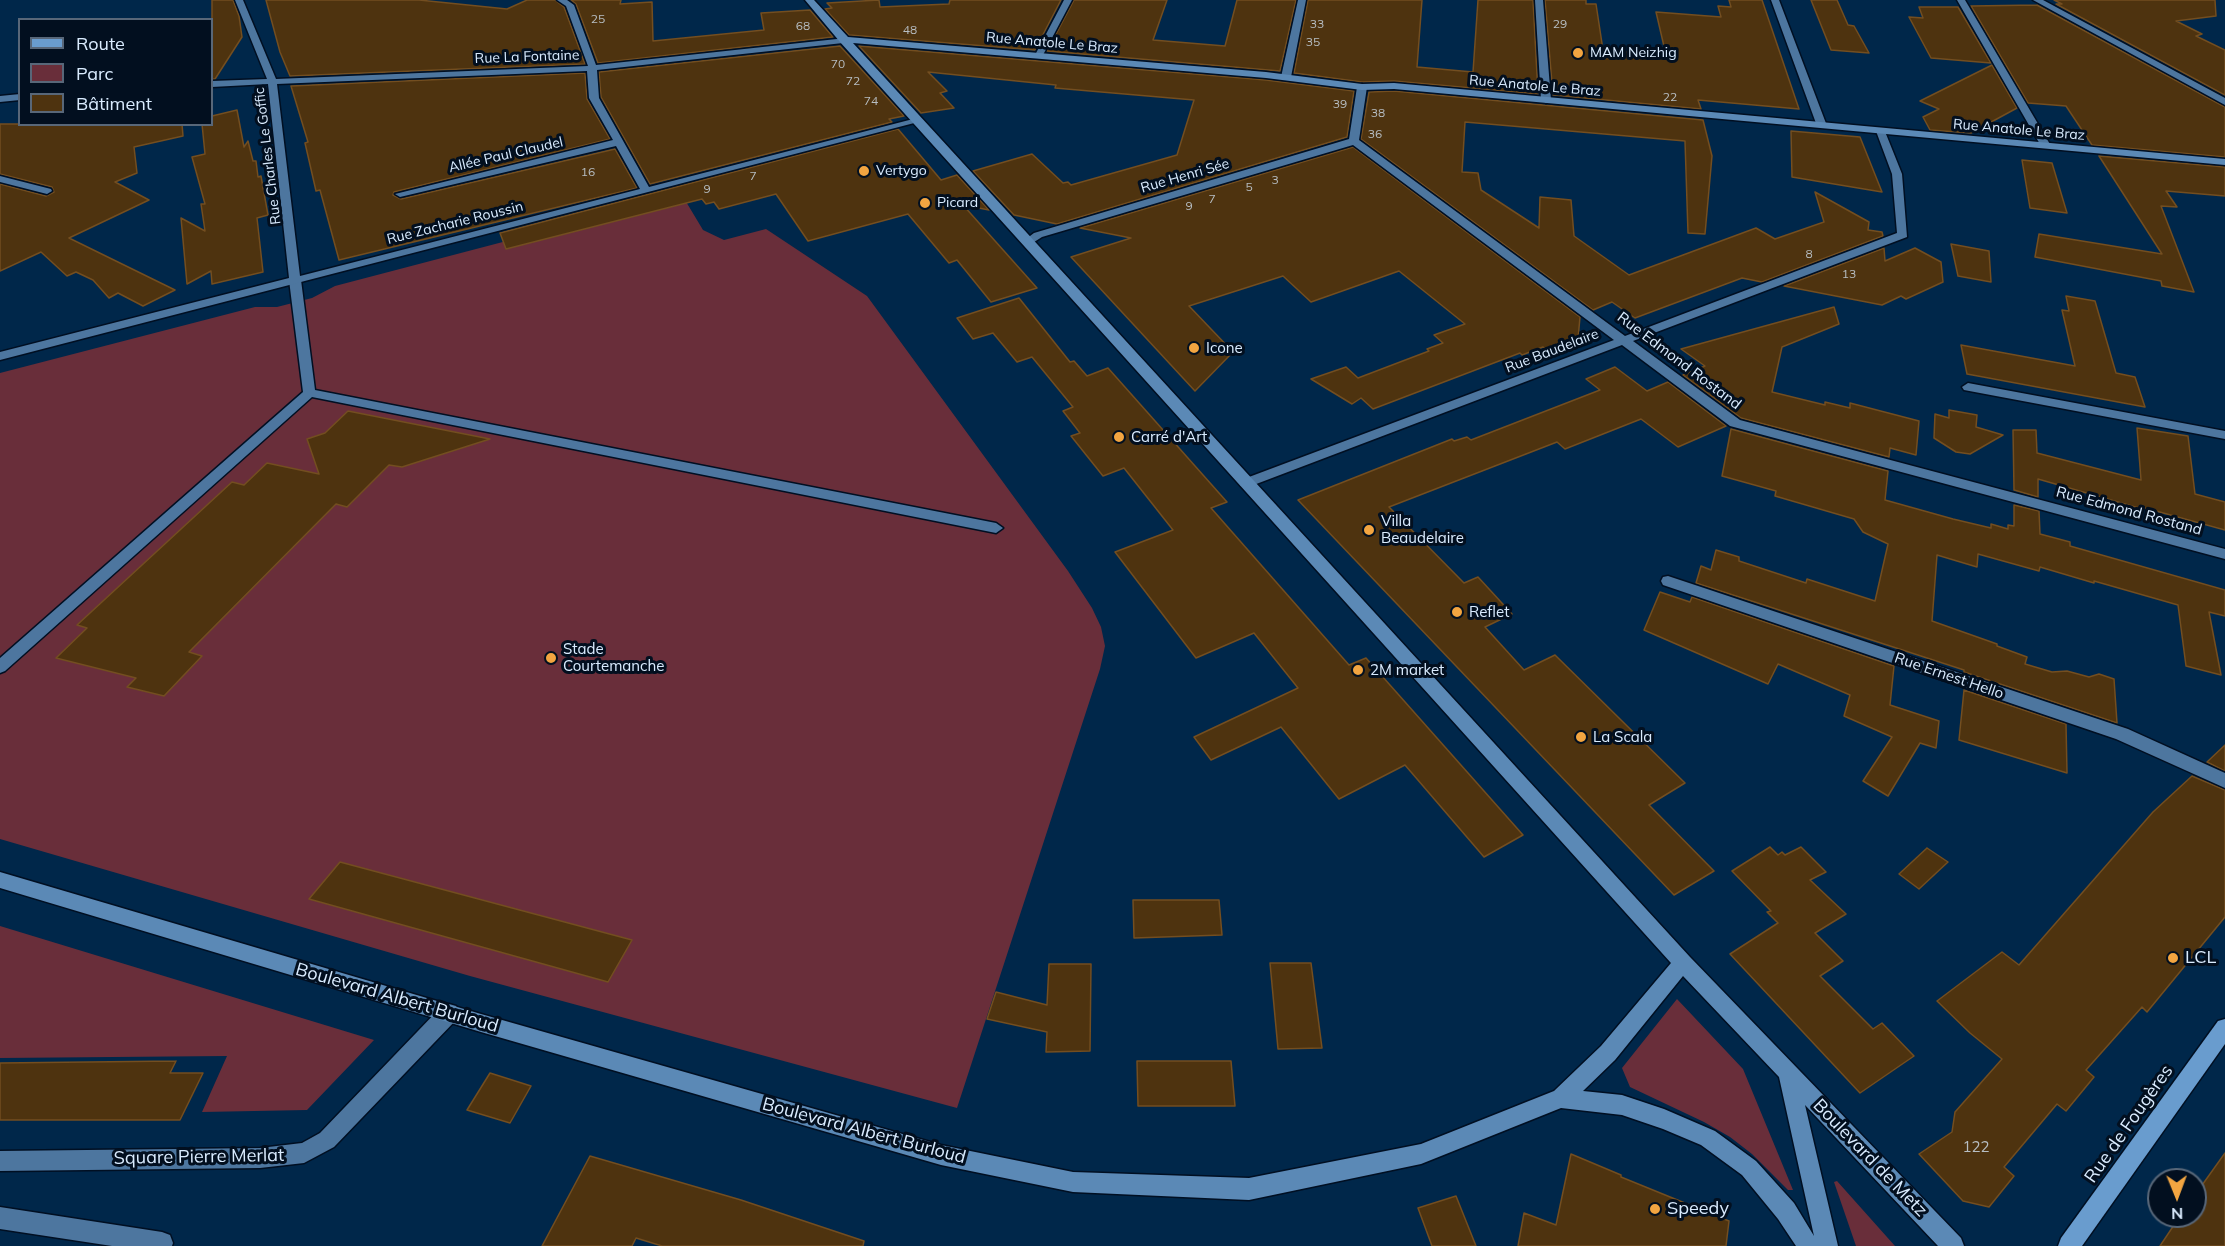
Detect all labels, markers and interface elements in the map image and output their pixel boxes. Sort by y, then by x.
house number: 25 [591,12,605,26]
house number: 33 [1310,17,1324,31]
house number: 29 [1553,17,1567,31]
legend [18,18,213,126]
house number: 68 [796,19,810,33]
house number: 48 [903,23,917,37]
street label: Rue Anatole Le Braz [985,29,1119,57]
text: Route [76,32,125,55]
house number: 35 [1306,35,1320,49]
place label: MAM Neizhig [1590,45,1677,61]
marker: MAM Neizhig [1571,46,1585,60]
street label: Rue La Fontaine [474,47,580,67]
house number: 70 [831,57,845,71]
text: Parc [76,62,113,85]
street label: Rue Anatole Le Braz [1468,72,1602,100]
house number: 72 [846,74,860,88]
street label: Rue Charles Le Goffic [251,86,285,226]
house number: 22 [1663,90,1677,104]
text: Bâtiment [76,92,152,115]
house number: 74 [864,94,878,108]
house number: 39 [1333,97,1347,111]
house number: 38 [1371,106,1385,120]
street label: Rue Anatole Le Braz [1952,116,2086,144]
house number: 36 [1368,127,1382,141]
street label: Allée Paul Claudel [447,134,565,176]
street label: Rue Henri Sée [1139,155,1231,197]
place label: Vertygo [876,163,927,179]
marker: Vertygo [857,164,871,178]
house number: 16 [581,165,595,179]
house number: 7 [749,169,757,183]
house number: 3 [1271,173,1279,187]
house number: 5 [1245,180,1253,194]
house number: 9 [703,182,711,196]
house number: 7 [1208,192,1216,206]
place label: Picard [937,195,978,211]
marker: Picard [918,196,932,210]
street label: Rue Zacharie Roussin [385,198,525,248]
house number: 9 [1185,199,1193,213]
house number: 8 [1805,247,1813,261]
house number: 13 [1842,267,1856,281]
street label: Rue Edmond Rostand [1613,309,1745,413]
street label: Rue Baudelaire [1503,325,1601,377]
place label: Icone [1206,339,1243,357]
marker: Icone [1187,341,1201,355]
place label: Carré d'Art [1131,428,1207,446]
marker: Carré d'Art [1112,430,1126,444]
street label: Rue Edmond Rostand [2054,483,2204,539]
place label: Villa Beaudelaire [1381,512,1464,547]
marker: Villa Beaudelaire [1362,523,1376,537]
place label: Reflet [1469,603,1509,621]
marker: Reflet [1450,605,1464,619]
place label: Stade Courtemanche [563,640,664,675]
street label: Rue Ernest Hello [1892,649,2006,703]
marker: Stade Courtemanche [544,651,558,665]
place label: 2M market [1370,661,1444,679]
marker: 2M market [1351,663,1365,677]
place label: La Scala [1593,728,1652,746]
marker: La Scala [1574,730,1588,744]
place label: LCL [2185,947,2216,969]
marker: LCL [2166,951,2180,965]
street label: Boulevard Albert Burloud [293,959,501,1037]
street label: Rue de Fougères [2080,1061,2178,1187]
street label: Boulevard Albert Burloud [760,1093,968,1169]
street label: Boulevard de Metz [1808,1095,1932,1221]
house number: 122 [1963,1138,1989,1156]
street label: Square Pierre Merlat [114,1145,284,1169]
north arrow [2147,1168,2207,1228]
place label: Speedy [1667,1198,1729,1220]
marker: Speedy [1648,1202,1662,1216]
text: N [2171,1204,2183,1224]

